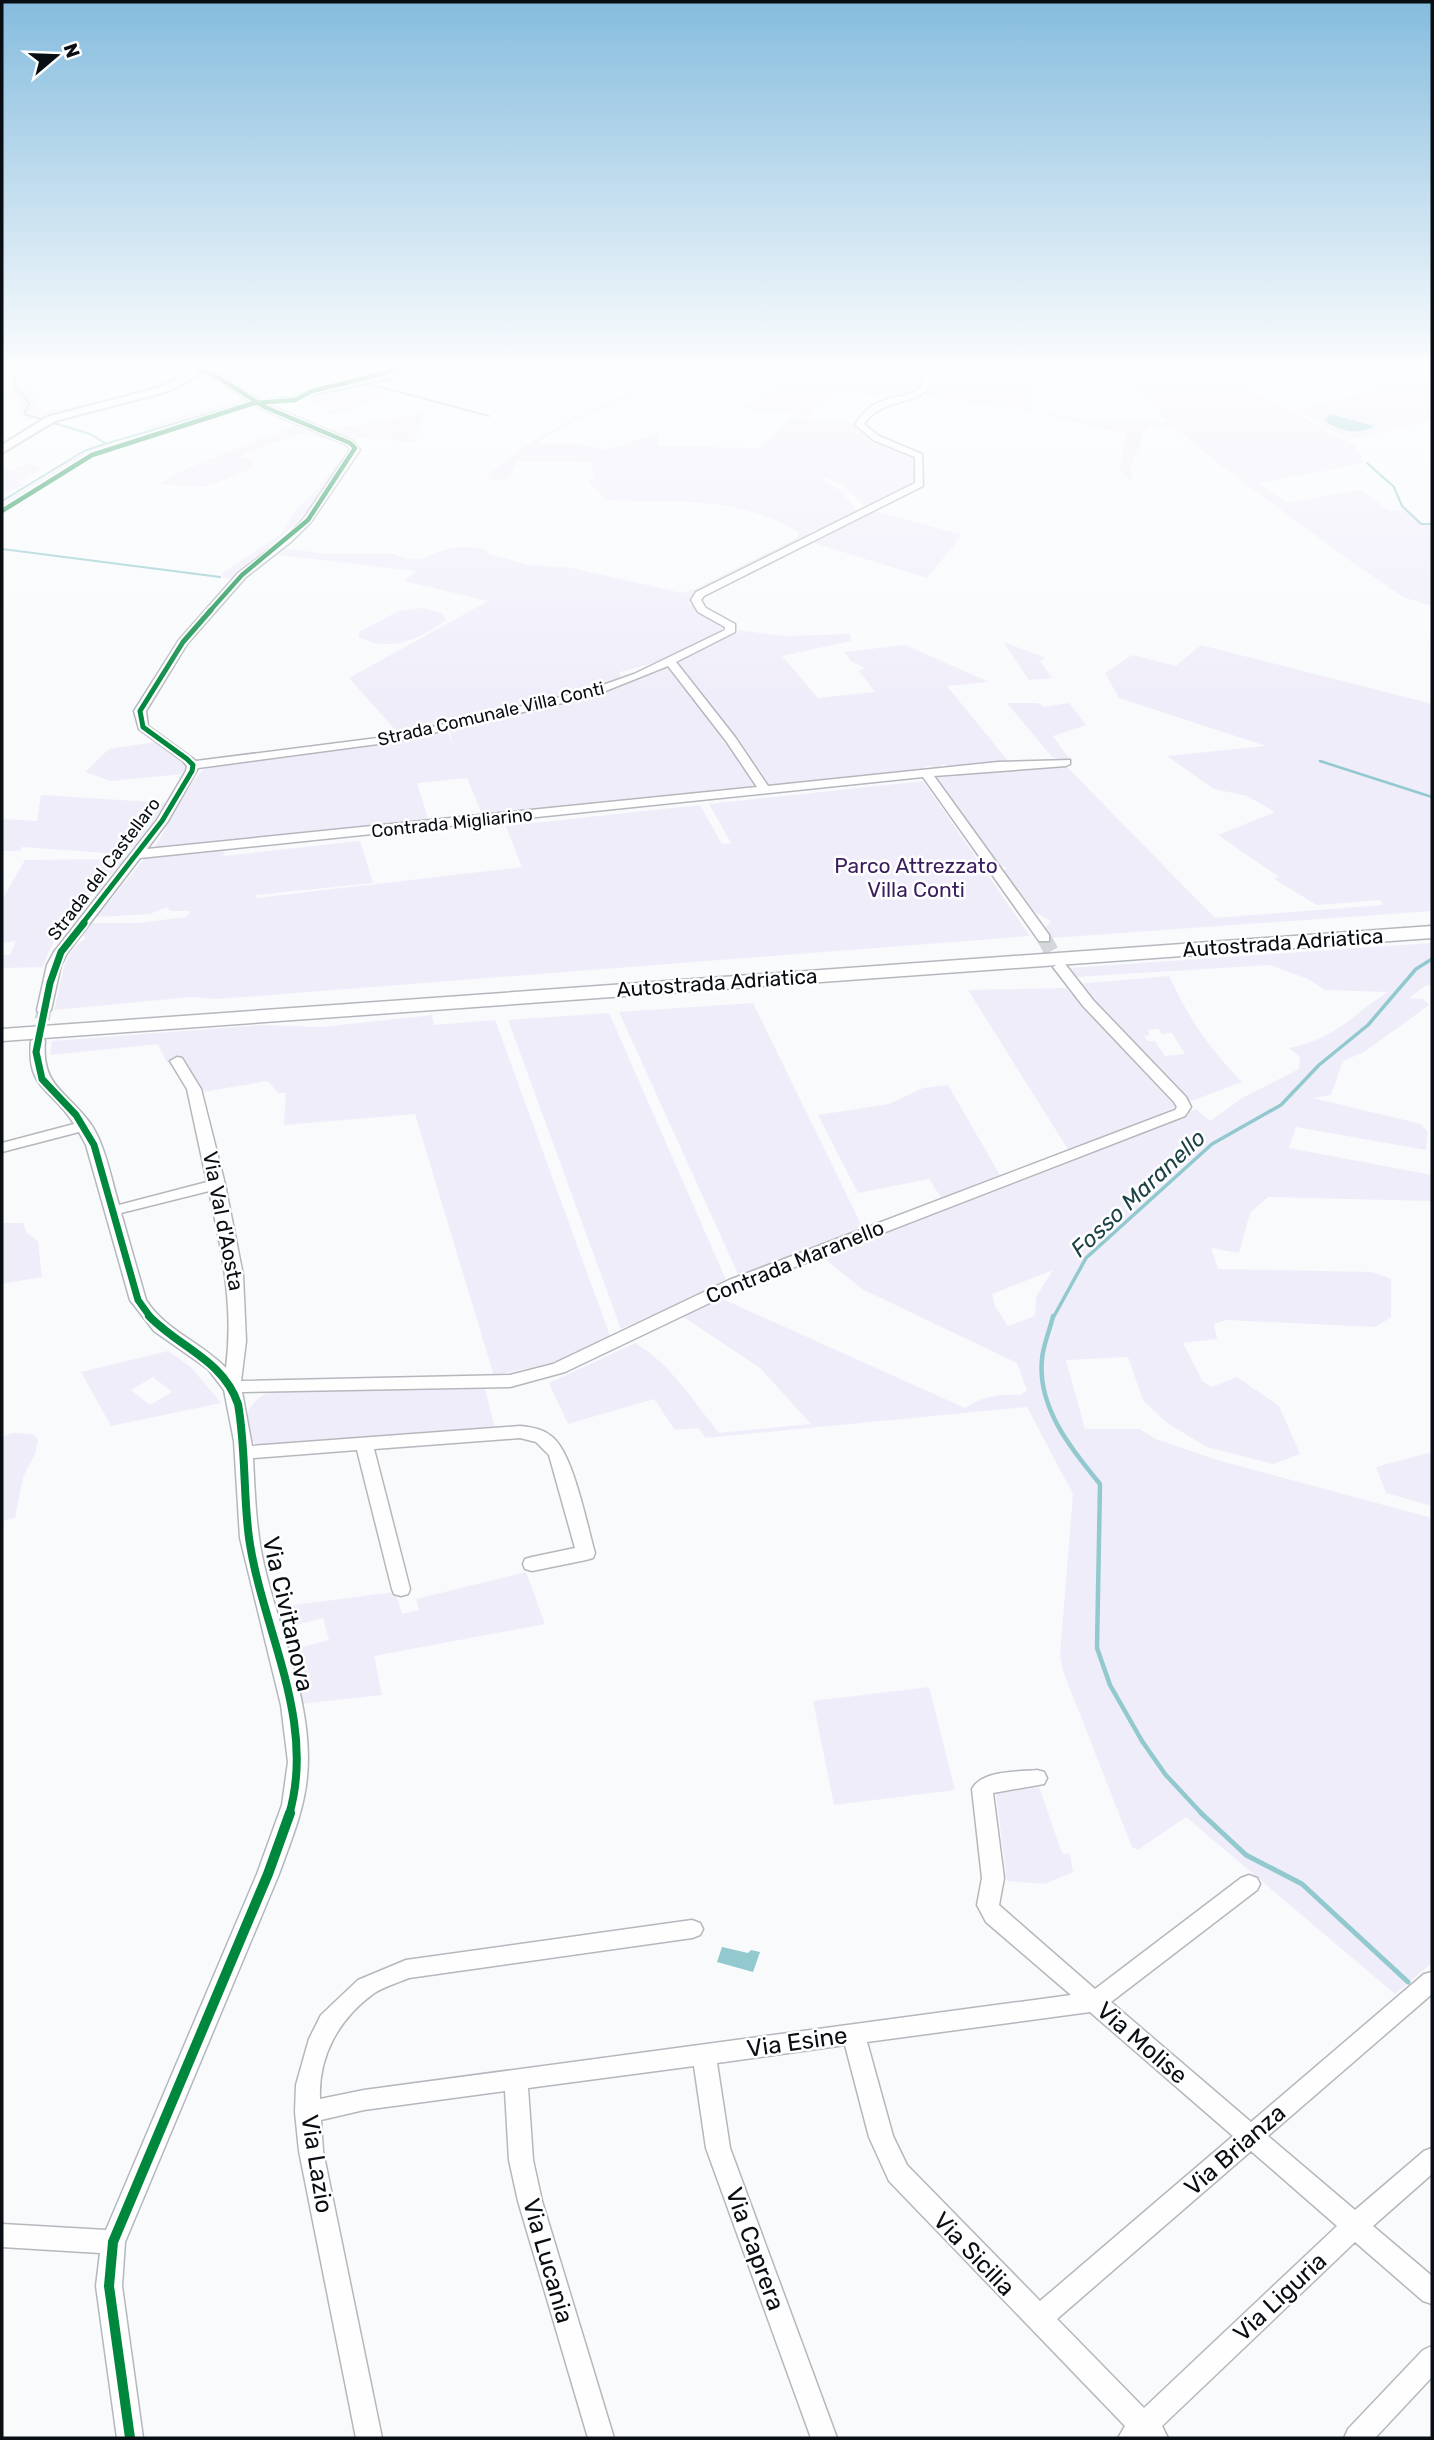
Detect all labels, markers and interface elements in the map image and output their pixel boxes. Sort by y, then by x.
north arrow [21,21,91,91]
text: N [59,40,85,61]
street label: Strada Comunale Villa Conti [376,677,606,751]
street label: Strada del Castellaro [43,793,165,945]
street label: Contrada Migliarino [370,804,534,842]
park label: Parco Attrezzato Villa Conti [834,853,998,902]
street label: Autostrada Adriatica [1182,923,1384,962]
street label: Autostrada Adriatica [616,963,818,1002]
water label: Fosso Maranello [1065,1123,1211,1263]
street label: Via Val d'Aosta [198,1149,249,1293]
street label: Contrada Maranello [702,1214,888,1309]
street label: Via Civitanova [257,1534,319,1694]
street label: Via Molise [1091,1996,1193,2090]
street label: Via Esine [745,2021,849,2063]
street label: Via Brianza [1179,2098,1291,2202]
street label: Via Lazio [295,2113,339,2215]
street label: Via Caprera [720,2184,790,2314]
street label: Via Lucania [517,2196,579,2326]
street label: Via Sicilia [927,2206,1021,2302]
street label: Via Liguria [1228,2247,1332,2347]

